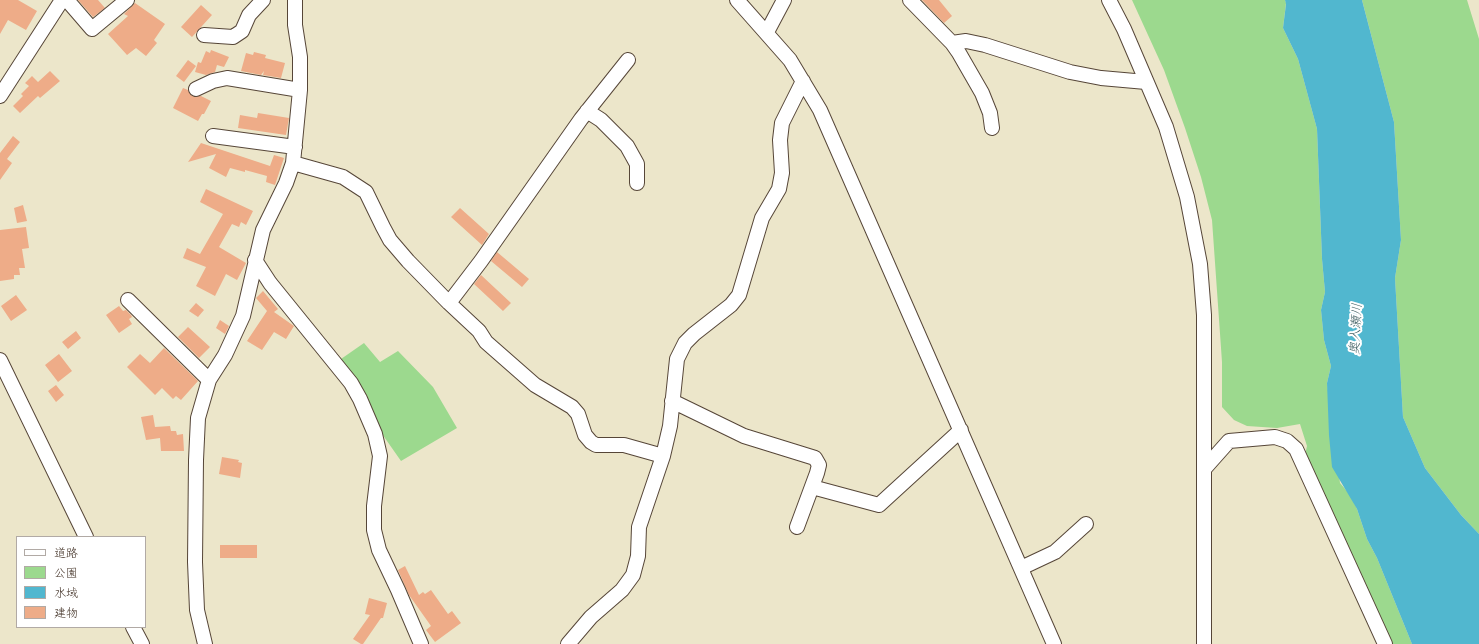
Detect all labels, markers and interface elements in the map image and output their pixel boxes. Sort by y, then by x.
water label: 奥入瀬川 [1348,303,1366,355]
legend [16,536,146,628]
text: 道路 [54,545,78,562]
text: 公園 [54,565,78,582]
text: 水域 [54,585,78,602]
text: 建物 [54,605,78,622]

